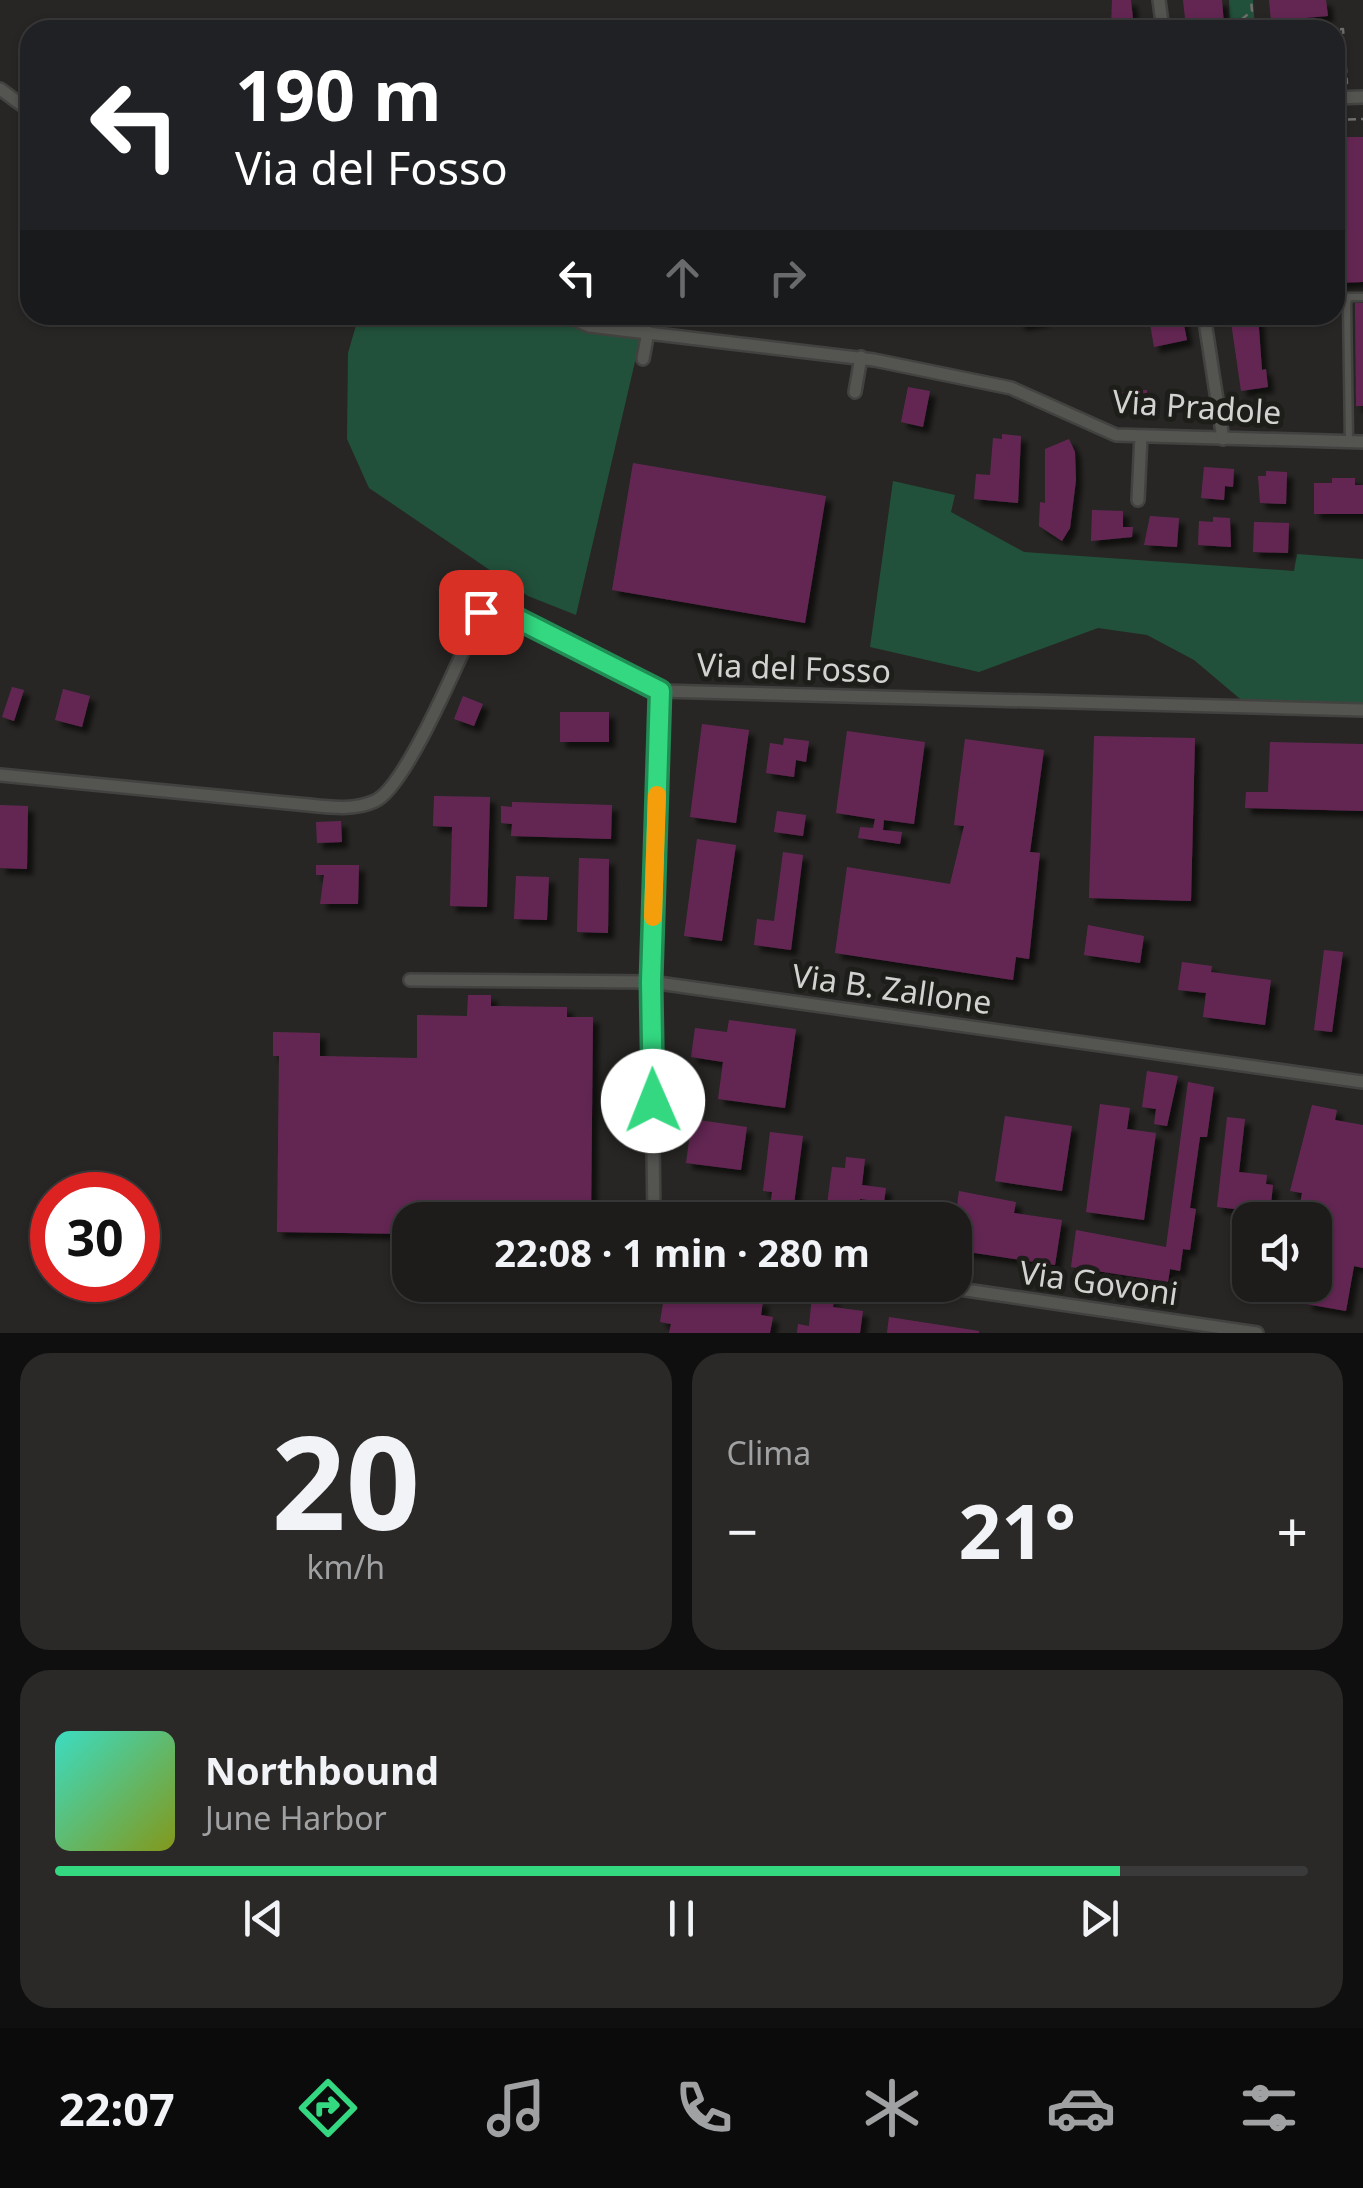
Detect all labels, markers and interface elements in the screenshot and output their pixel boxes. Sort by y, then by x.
text: 190 m [235,46,442,142]
icon: left [70,60,200,190]
text: Via del Fosso [235,137,508,198]
icon: left [550,250,605,305]
icon: ahead [655,250,710,305]
icon: right [760,250,815,305]
street label: Via Pradole [1111,379,1283,433]
pin [439,570,524,655]
icon: arrive [454,585,509,640]
street label: Via del Fosso [696,642,892,692]
street label: Via B. Zallone [789,953,995,1023]
position arrow [601,1049,705,1153]
speed limit sign: 30 [30,1172,160,1302]
map controls [1232,1202,1332,1302]
button: sound [1232,1202,1332,1302]
text: 22:08 · 1 min · 280 m [494,1226,870,1278]
street label: Via Govoni [1017,1250,1181,1314]
text: 20 [271,1391,420,1568]
text: Clima [727,1431,811,1474]
text: 21° [958,1479,1076,1581]
text: − [727,1493,758,1568]
text: + [1277,1493,1308,1568]
text: km/h [306,1545,385,1588]
text: Northbound [205,1744,439,1796]
text: June Harbor [205,1796,387,1839]
icon: previous [236,1891,291,1946]
icon: pause [654,1891,709,1946]
icon: next [1072,1891,1127,1946]
icon: directions [293,2073,363,2143]
icon: music [481,2073,551,2143]
icon: phone [669,2073,739,2143]
icon: climate [857,2073,927,2143]
icon: car [1046,2073,1116,2143]
icon: filters [1234,2073,1304,2143]
text: 22:07 [59,2078,175,2139]

